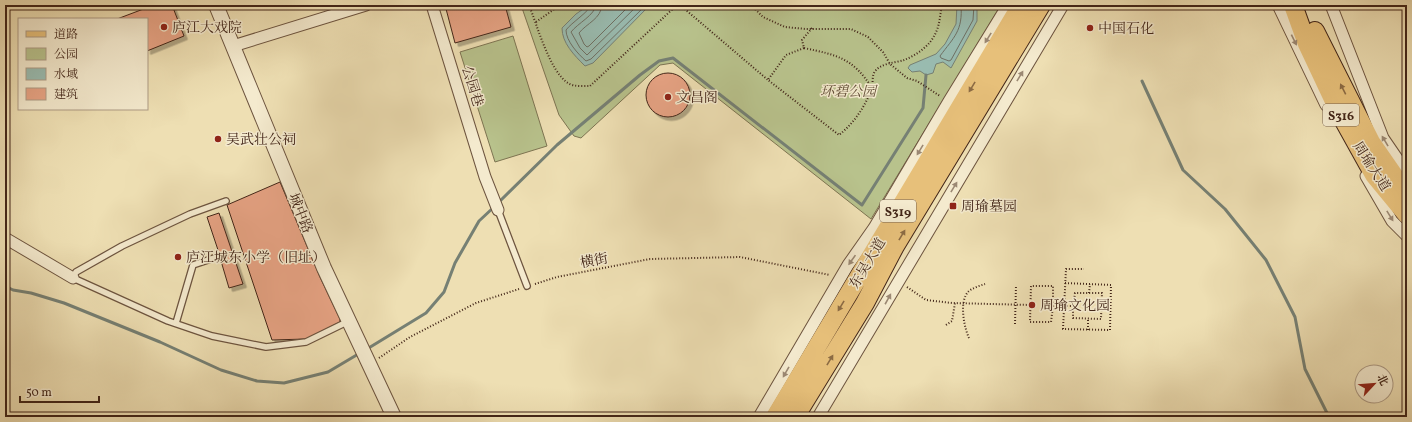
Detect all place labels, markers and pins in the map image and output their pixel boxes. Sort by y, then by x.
place label: 庐江大戏院 [172,19,242,38]
place label: 中国石化 [1098,20,1154,39]
marker: 庐江大戏院 [159,22,169,32]
marker: 中国石化 [1085,23,1095,33]
place label: 文昌阁 [676,89,718,108]
marker: 文昌阁 [663,92,673,102]
place label: 吴武壮公祠 [226,131,296,150]
marker: 吴武壮公祠 [213,134,223,144]
place label: 周瑜墓园 [961,198,1017,217]
marker: 周瑜墓园 [948,201,958,211]
place label: 庐江城东小学（旧址） [186,249,326,268]
marker: 庐江城东小学（旧址） [173,252,183,262]
place label: 周瑜文化园 [1040,297,1110,316]
marker: 周瑜文化园 [1027,300,1037,310]

